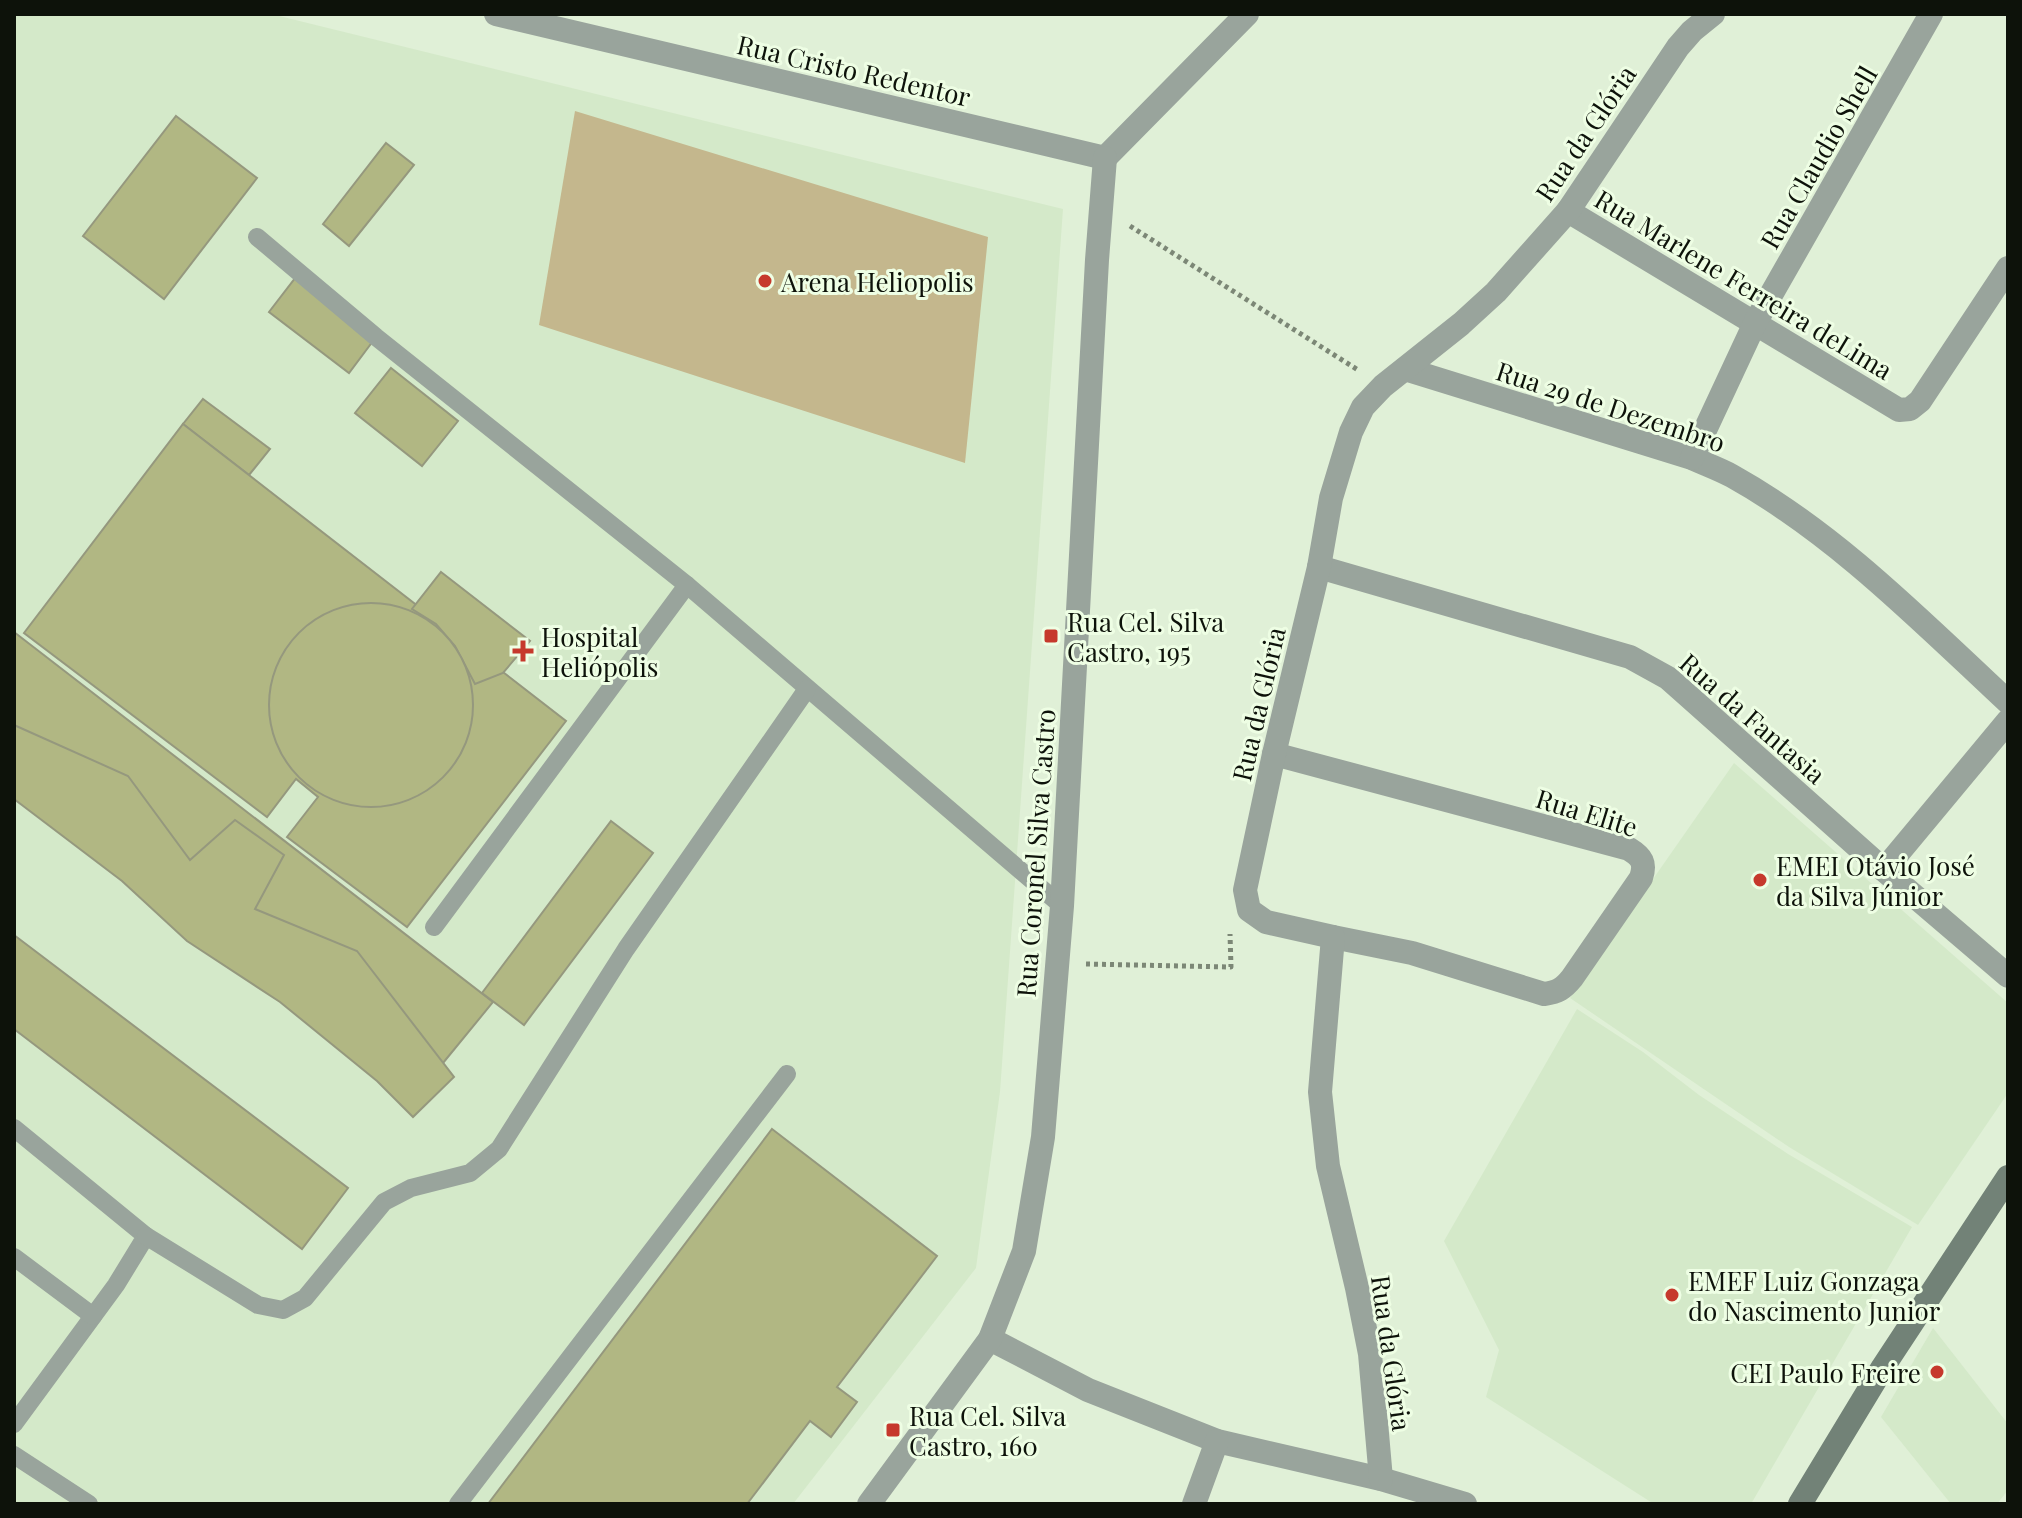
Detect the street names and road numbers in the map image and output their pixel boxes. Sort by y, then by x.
street label: Rua Cristo Redentor [734,26,975,114]
street label: Rua da Glória [1527,58,1643,208]
street label: Rua Claudio Shell [1752,59,1884,255]
street label: Rua Marlene Ferreira deLima [1589,181,1899,387]
street label: Rua 29 de Dezembro [1492,353,1730,459]
street label: Rua da Glória [1223,624,1293,784]
street label: Rua da Fantasia [1673,645,1833,791]
street label: Rua Coronel Silva Castro [1007,708,1063,998]
street label: Rua Elite [1532,780,1642,844]
street label: Rua da Glória [1364,1273,1420,1433]

